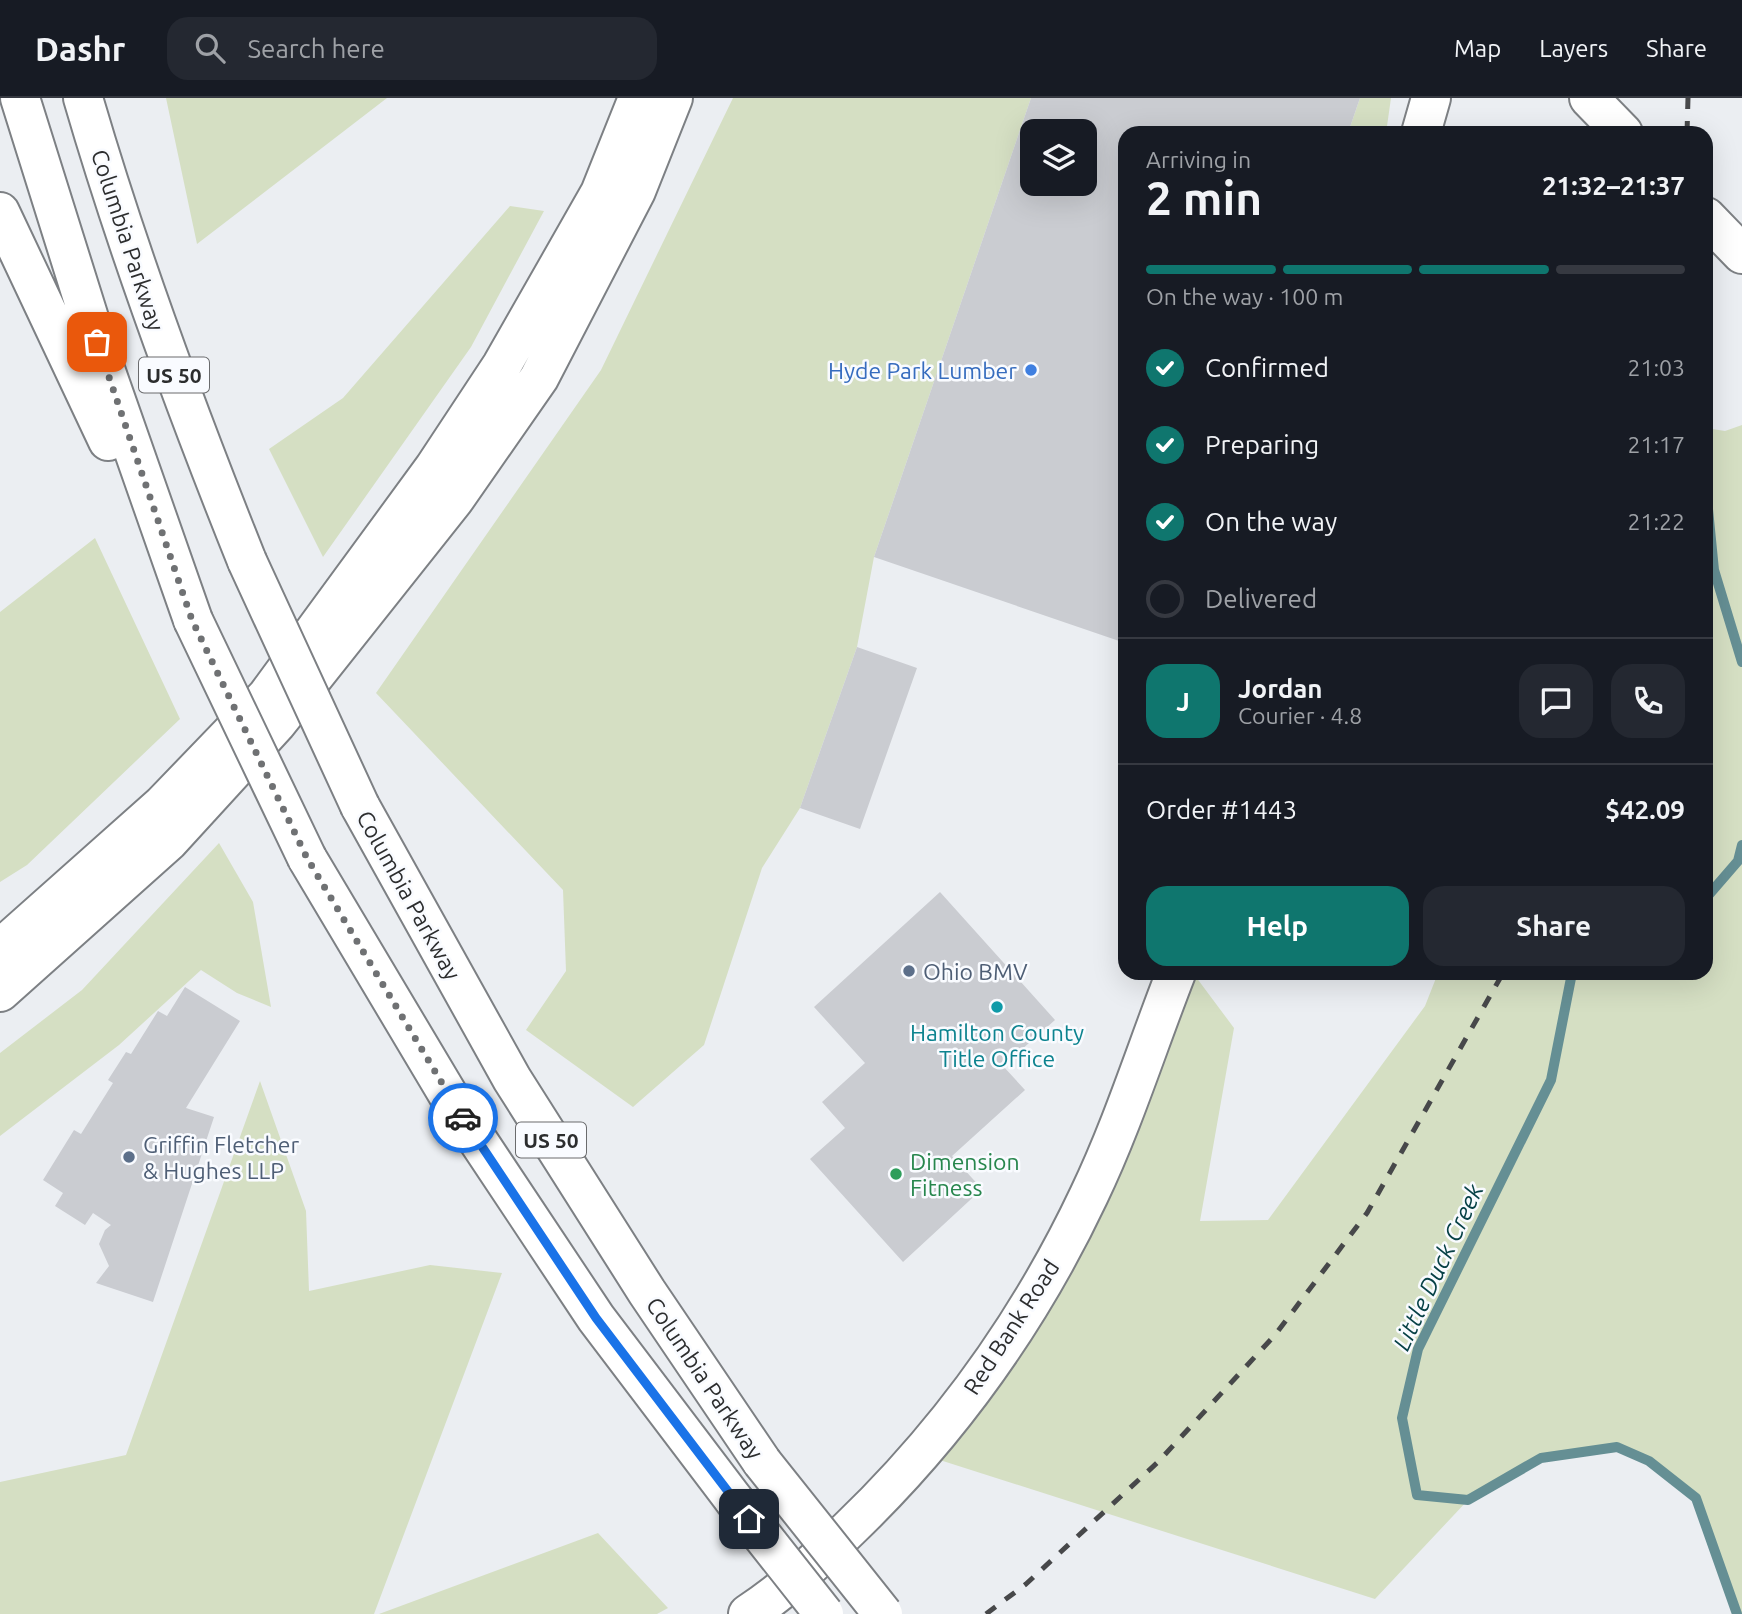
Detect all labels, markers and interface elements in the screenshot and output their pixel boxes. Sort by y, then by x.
search box [167,17,657,80]
icon: search [191,29,229,67]
text: Dashr [35,30,125,67]
text: Search here [247,34,385,63]
text: Map [1454,35,1501,62]
text: Layers [1539,35,1608,62]
text: Share [1646,35,1707,62]
map controls [1020,119,1097,196]
button: layers [1020,119,1097,196]
street label: Columbia Parkway [87,146,169,334]
text: Arriving in [1146,147,1251,172]
text: 21:32–21:37 [1542,171,1685,200]
text: 2 min [1146,172,1262,224]
text: On the way · 100 m [1146,284,1343,309]
pin [67,312,127,372]
icon: bag [78,323,116,361]
icon: check [1146,349,1184,387]
text: Confirmed [1205,353,1329,382]
text: 21:03 [1627,355,1685,380]
road number: US 50 [139,358,209,392]
place label: Hyde Park Lumber [828,358,1017,383]
marker: Hyde Park Lumber [1023,362,1039,378]
icon: check [1146,426,1184,464]
text: Preparing [1205,430,1319,459]
text: 21:17 [1627,432,1685,457]
icon: check [1146,503,1184,541]
text: On the way [1205,507,1337,536]
text: 21:22 [1627,509,1685,534]
text: Delivered [1205,584,1317,613]
button: chat [1519,664,1593,738]
button: phone [1611,664,1685,738]
text: Jordan [1238,674,1323,703]
text: J [1176,687,1190,716]
text: Courier · 4.8 [1238,703,1362,728]
text: Order #1443 [1146,795,1297,824]
text: $42.09 [1605,795,1685,824]
street label: Columbia Parkway [352,806,466,984]
button: Help [1146,886,1409,966]
button: Share [1423,886,1685,966]
place label: Ohio BMV [923,959,1028,984]
marker: Ohio BMV [901,963,917,979]
marker: Hamilton County Title Office [989,999,1005,1015]
place label: Hamilton County Title Office [910,1020,1084,1071]
courier [428,1083,498,1153]
icon: car [444,1099,482,1137]
road number: US 50 [516,1122,586,1158]
place label: Griffin Fletcher & Hughes LLP [143,1132,299,1183]
marker: Griffin Fletcher & Hughes LLP [121,1149,137,1165]
place label: Dimension Fitness [910,1149,1020,1200]
marker: Dimension Fitness [888,1166,904,1182]
water label: Little Duck Creek [1388,1179,1489,1355]
street label: Red Bank Road [958,1255,1064,1399]
street label: Columbia Parkway [642,1293,768,1463]
pin [719,1489,779,1549]
icon: home [730,1500,768,1538]

